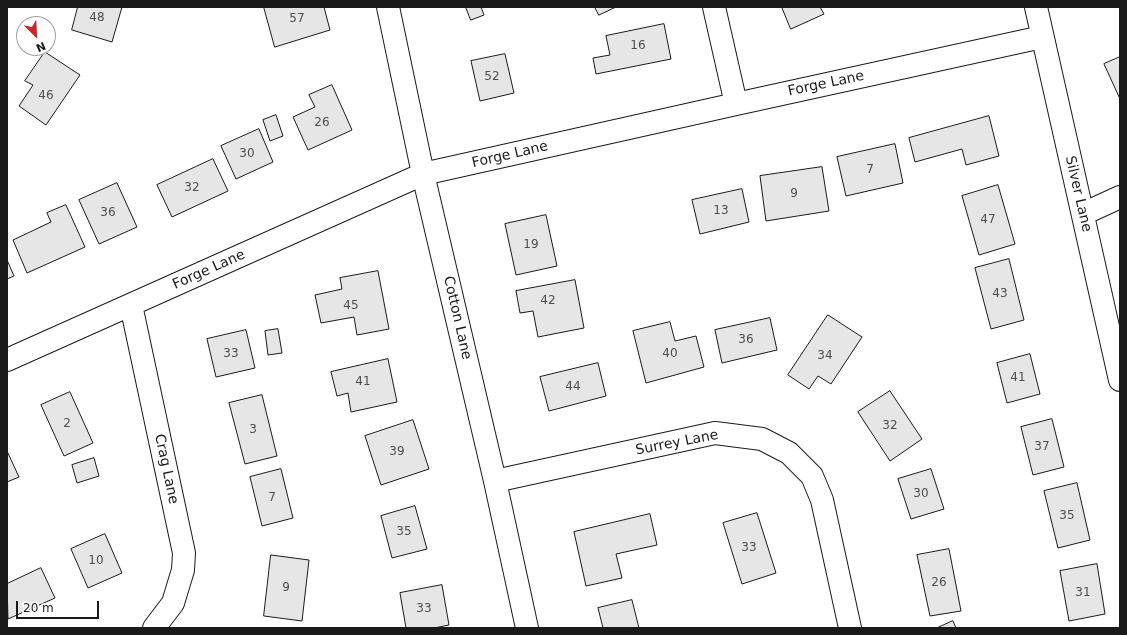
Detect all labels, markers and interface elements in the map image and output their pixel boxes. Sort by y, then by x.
house number: 48 [89,11,105,25]
house number: 57 [289,12,305,26]
north arrow [16,16,56,56]
text: N [34,39,48,54]
house number: 16 [630,39,646,53]
street label: Forge Lane [786,68,866,100]
house number: 52 [484,70,500,84]
house number: 46 [38,89,54,103]
house number: 26 [314,116,330,130]
street label: Forge Lane [470,138,550,172]
house number: 30 [239,147,255,161]
street label: Silver Lane [1061,154,1095,234]
house number: 7 [866,163,874,177]
house number: 32 [184,181,200,195]
house number: 9 [790,187,798,201]
house number: 13 [713,204,729,218]
house number: 36 [100,206,116,220]
house number: 47 [980,213,996,227]
house number: 19 [523,238,539,252]
street label: Forge Lane [170,247,248,293]
street label: Cotton Lane [439,275,475,361]
house number: 43 [992,287,1008,301]
house number: 42 [540,294,556,308]
house number: 45 [343,299,359,313]
house number: 36 [738,333,754,347]
house number: 33 [223,347,239,361]
house number: 40 [662,347,678,361]
house number: 34 [817,349,833,363]
house number: 41 [1010,371,1026,385]
house number: 41 [355,375,371,389]
house number: 44 [565,380,581,394]
house number: 2 [63,417,71,431]
house number: 32 [882,419,898,433]
house number: 3 [249,423,257,437]
street label: Surrey Lane [634,427,720,459]
street label: Crag Lane [150,432,182,506]
house number: 37 [1034,440,1050,454]
house number: 39 [389,445,405,459]
house number: 30 [913,487,929,501]
house number: 7 [268,491,276,505]
house number: 35 [1059,509,1075,523]
house number: 35 [396,525,412,539]
house number: 33 [741,541,757,555]
house number: 10 [88,554,104,568]
house number: 26 [931,576,947,590]
house number: 9 [282,581,290,595]
house number: 31 [1075,586,1091,600]
scale bar [18,593,101,619]
text: 20 m [23,601,54,615]
house number: 33 [416,602,432,616]

